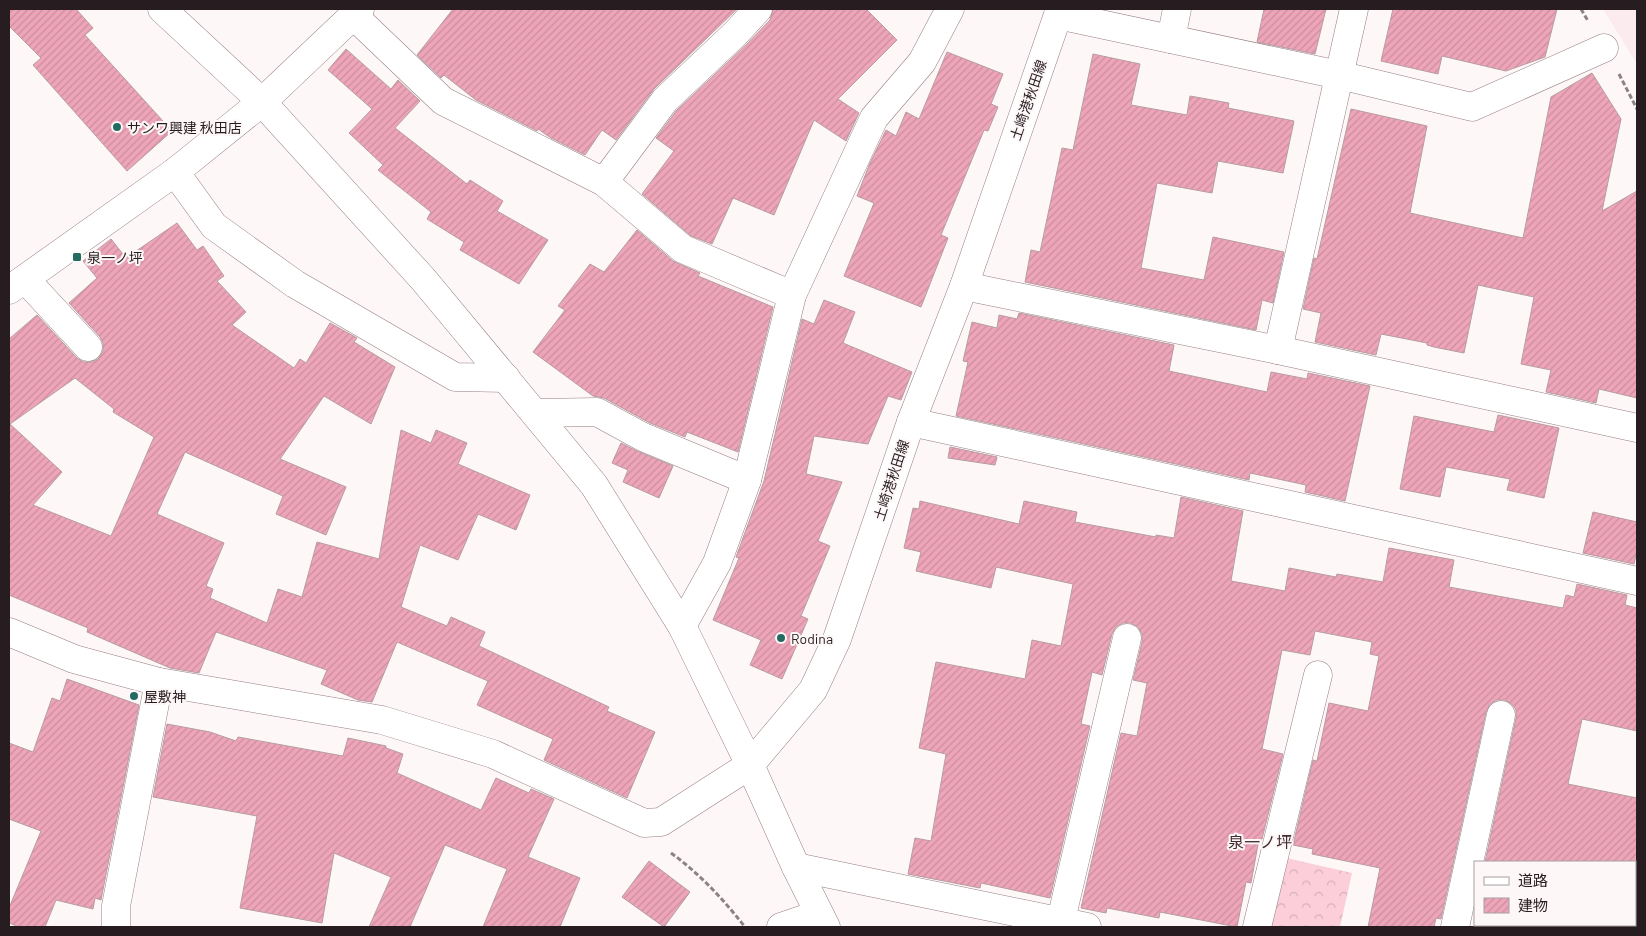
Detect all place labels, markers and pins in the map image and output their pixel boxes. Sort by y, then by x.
place label: サンワ興建 秋田店 [127,119,242,136]
marker: サンワ興建 秋田店 [111,121,123,133]
place label: 泉一ノ坪 [87,249,143,266]
marker: 泉一ノ坪 [71,251,83,263]
place label: Rodina [791,630,833,647]
marker: Rodina [775,632,787,644]
place label: 屋敷神 [144,688,186,705]
marker: 屋敷神 [128,690,140,702]

